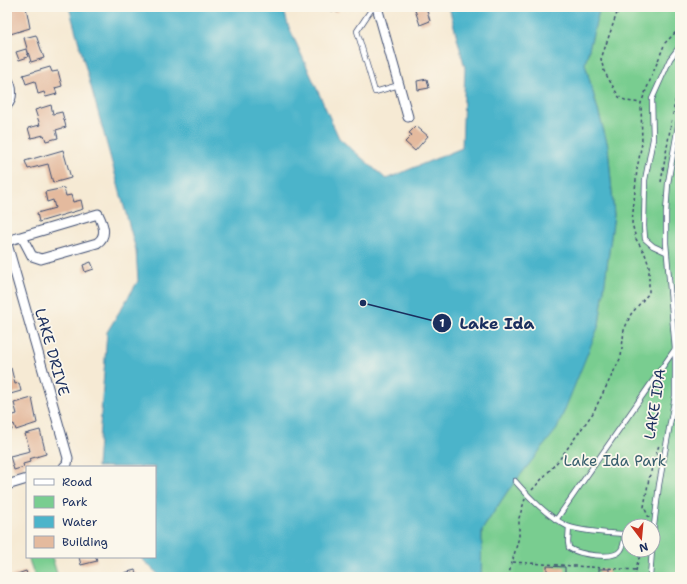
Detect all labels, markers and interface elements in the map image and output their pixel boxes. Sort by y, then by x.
street label: LAKE DRIVE [30,306,74,398]
callout: Lake Ida [432,309,543,337]
text: Lake Ida [459,313,535,334]
text: 1 [439,315,445,331]
street label: LAKE IDA [640,367,670,441]
park label: Lake Ida Park [564,451,666,471]
legend [26,466,156,558]
text: Road [62,474,93,490]
text: Park [62,494,88,510]
text: Water [62,514,98,530]
north arrow [621,518,661,558]
text: Building [62,534,108,550]
text: N [637,539,650,556]

